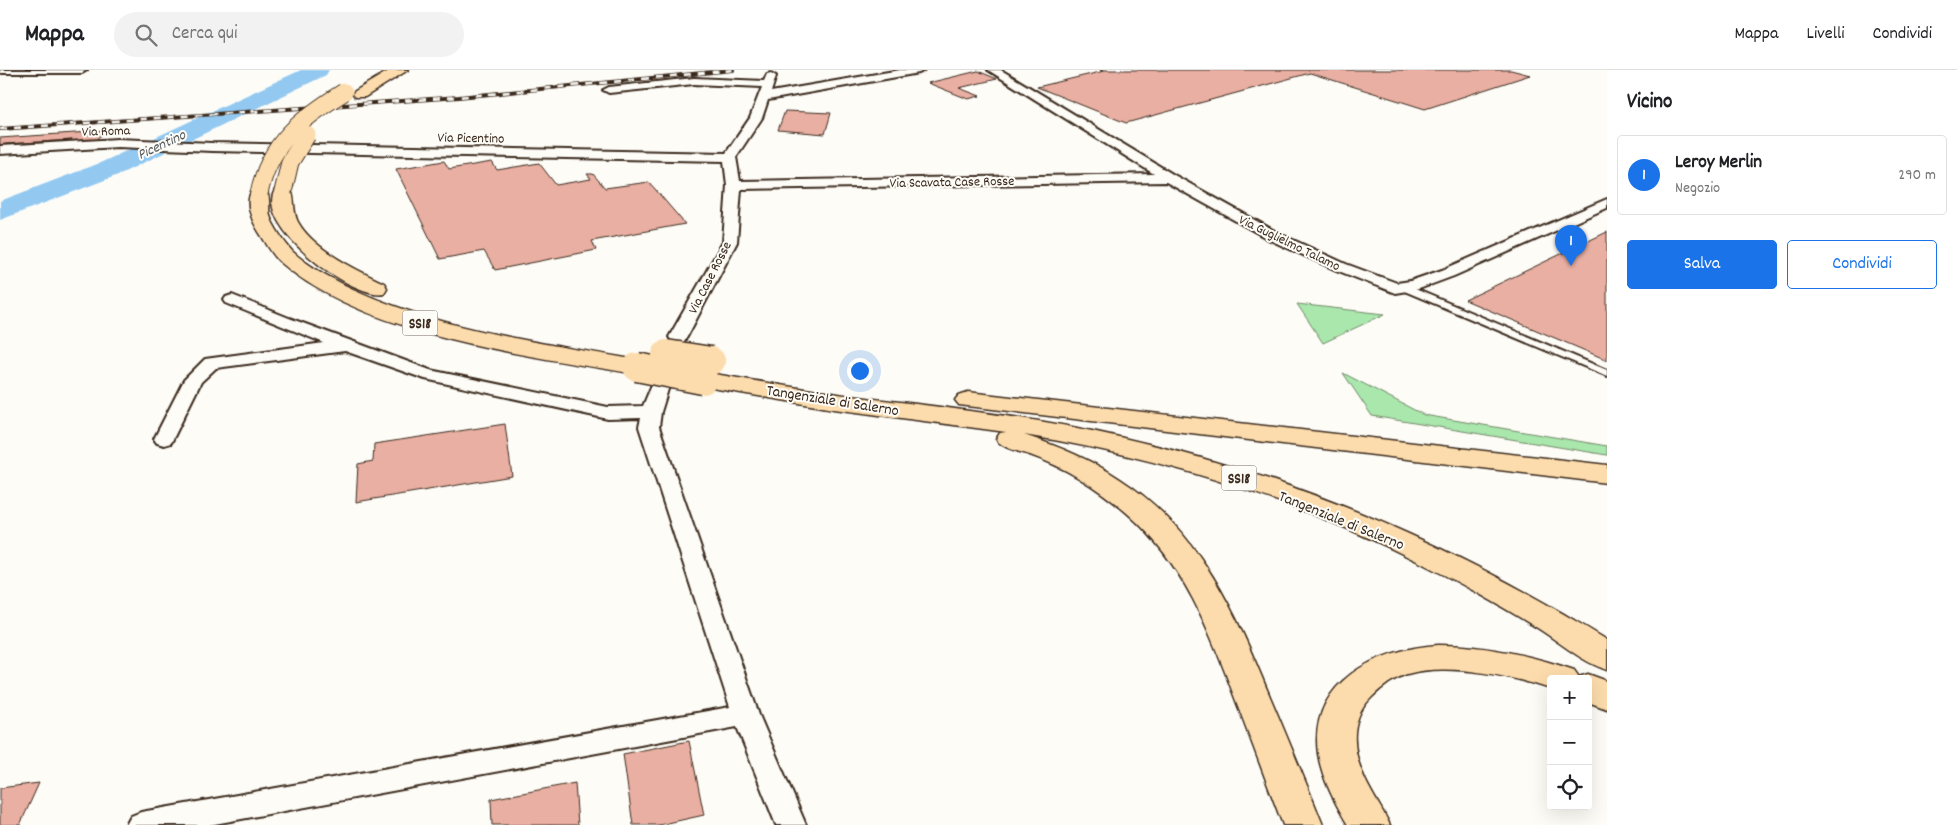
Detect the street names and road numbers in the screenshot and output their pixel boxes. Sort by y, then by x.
street label: Via Roma [82,121,131,143]
street label: Via Picentino [437,128,504,150]
street label: Via Scavata Case Rosse [890,172,1014,194]
street label: Via Guglielmo Talamo [1235,211,1343,277]
street label: Via Case Rosse [684,238,738,318]
road number: SS18 [402,310,438,336]
street label: Tangenziale di Salerno [765,380,900,423]
road number: SS18 [1222,466,1256,490]
street label: Tangenziale di Salerno [1275,486,1407,557]

